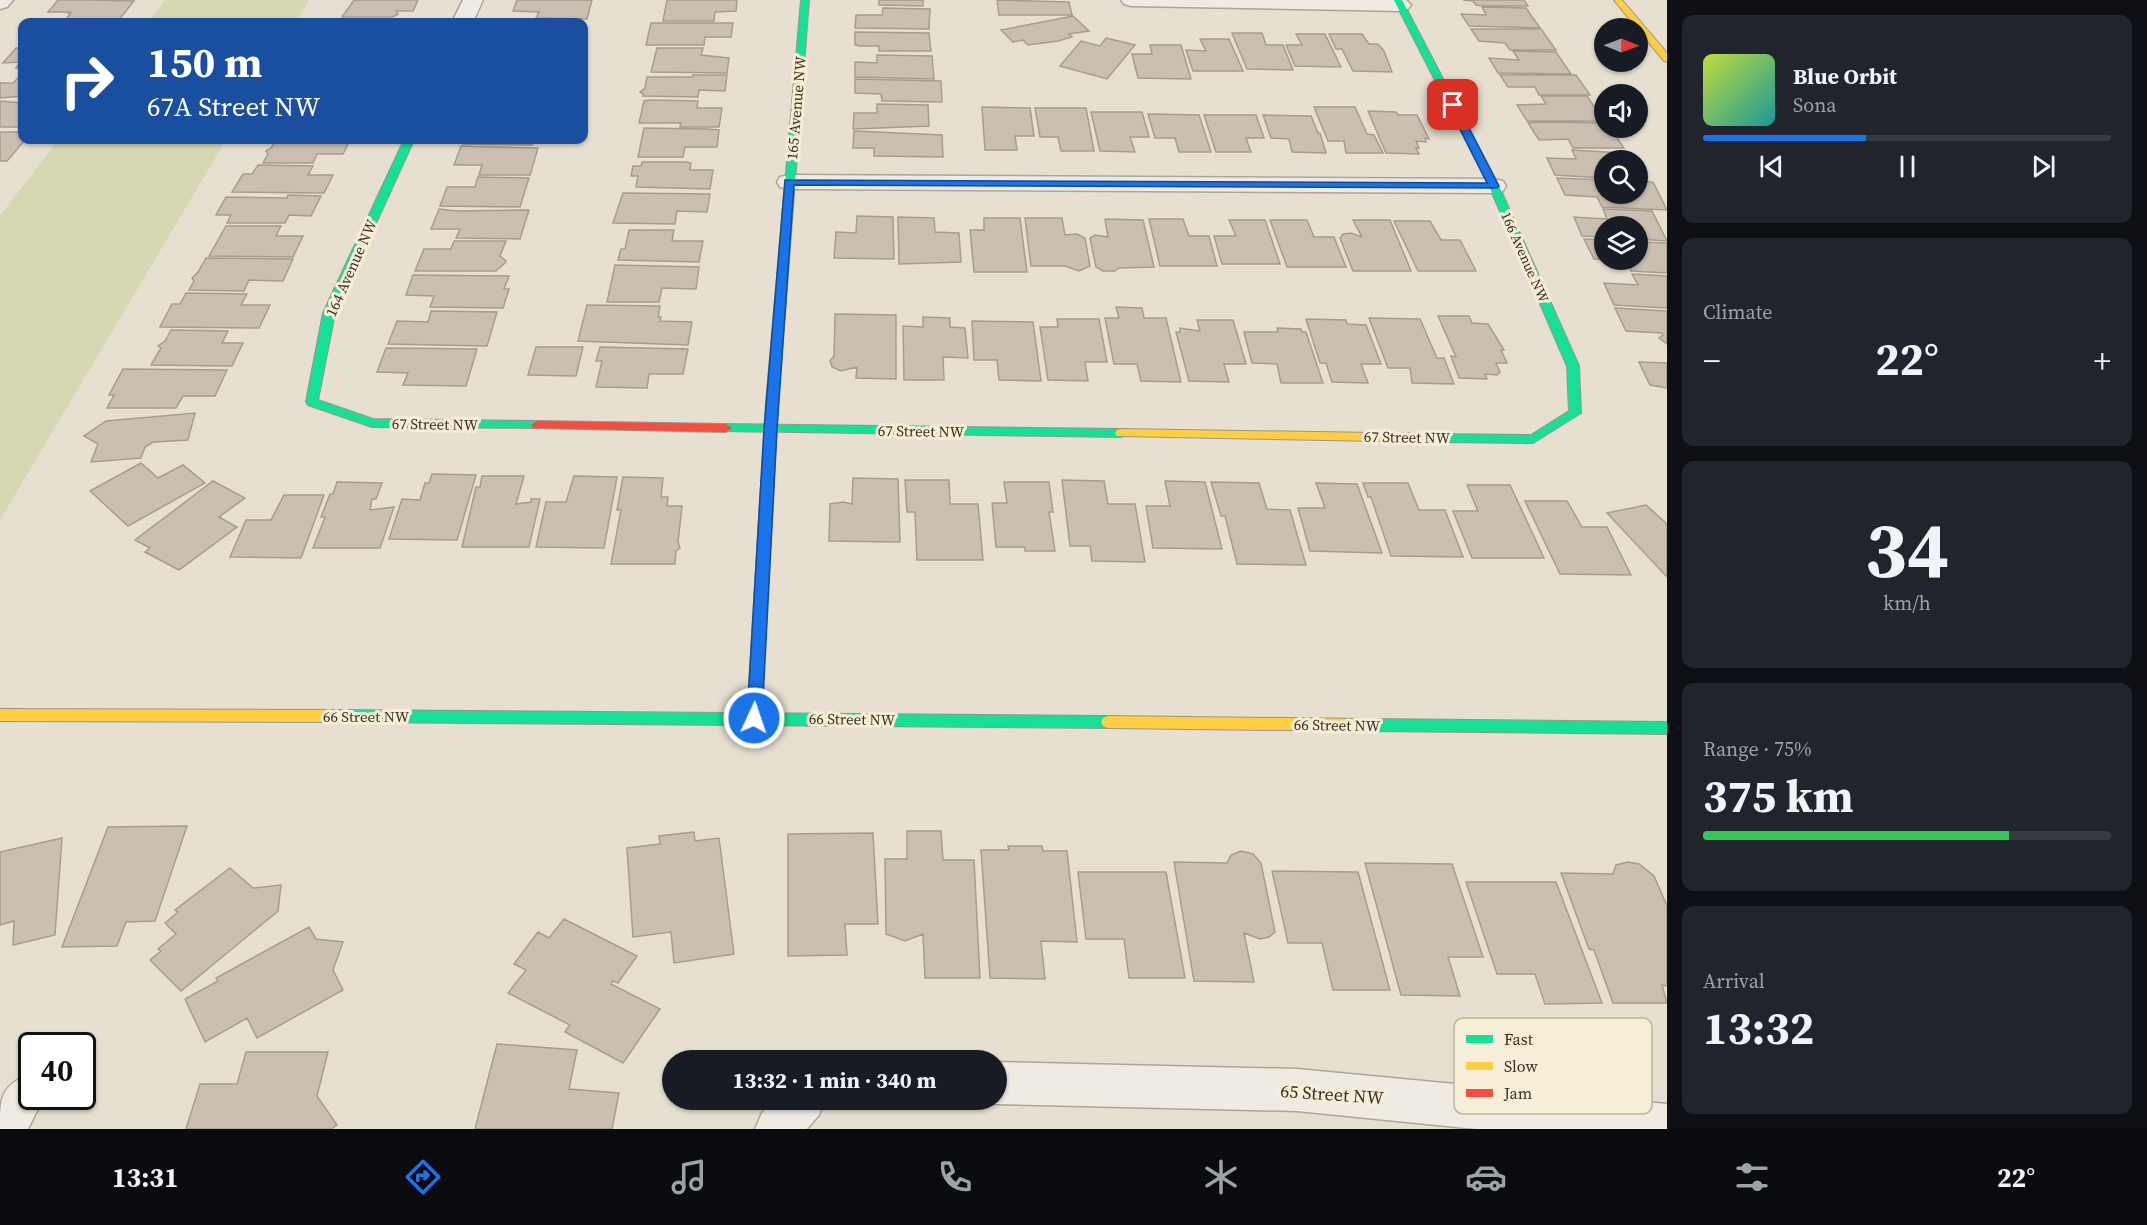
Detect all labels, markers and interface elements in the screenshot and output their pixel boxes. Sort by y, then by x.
north arrow [1594,18,1648,72]
map controls [1594,18,1648,270]
text: 150 m [147,33,262,91]
icon: right [48,42,126,120]
street label: 165 Avenue NW [781,55,811,161]
text: Blue Orbit [1793,61,1897,91]
pin [1427,79,1478,130]
button: sound [1594,84,1648,138]
text: 67A Street NW [147,88,320,125]
icon: arrive [1436,88,1469,121]
text: Sona [1793,91,1837,119]
button: search [1594,150,1648,204]
icon: previous [1755,150,1788,183]
icon: pause [1891,150,1924,183]
icon: next [2027,150,2060,183]
street label: 166 Avenue NW [1496,209,1554,306]
street label: 164 Avenue NW [320,216,382,320]
button: layers [1594,216,1648,270]
text: Climate [1703,298,1772,326]
text: 22° [1875,328,1939,390]
text: − [1703,338,1721,383]
text: + [2093,338,2111,383]
street label: 67 Street NW [392,413,479,435]
street label: 67 Street NW [878,420,965,442]
street label: 67 Street NW [1364,426,1451,448]
text: 34 [1865,496,1949,603]
text: km/h [1883,589,1931,617]
position arrow [722,686,786,750]
street label: 66 Street NW [323,706,410,727]
street label: 66 Street NW [809,708,896,730]
street label: 66 Street NW [1294,714,1381,736]
text: Range · 75% [1703,735,1812,763]
text: 375 km [1703,765,1854,827]
text: Arrival [1703,967,1765,995]
text: 13:32 [1703,997,1814,1059]
legend [1454,1018,1652,1114]
text: Fast [1504,1028,1534,1050]
speed limit sign: 40 [18,1032,96,1110]
text: Slow [1504,1055,1539,1077]
text: 13:32 · 1 min · 340 m [733,1065,936,1095]
street label: 65 Street NW [1280,1078,1385,1110]
text: Jam [1503,1082,1532,1104]
icon: directions [402,1156,444,1198]
icon: music [668,1156,710,1198]
icon: phone [934,1156,976,1198]
icon: climate [1200,1156,1242,1198]
icon: car [1465,1156,1507,1198]
icon: filters [1731,1156,1773,1198]
text: 13:31 [112,1159,179,1196]
text: 22° [1997,1159,2035,1196]

